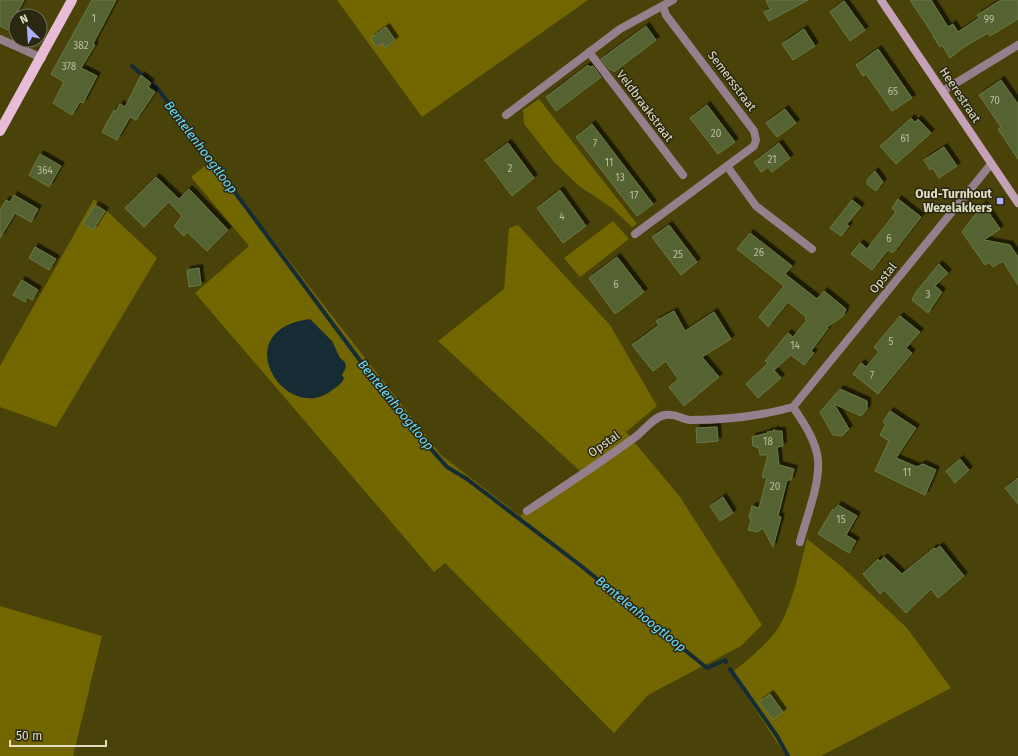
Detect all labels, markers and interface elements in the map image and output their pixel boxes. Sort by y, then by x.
north arrow [8,8,48,48]
text: N [18,12,30,27]
house number: 1 [92,13,96,25]
house number: 99 [984,14,994,26]
house number: 382 [73,40,89,52]
street label: Semersstraat [705,48,759,114]
house number: 378 [62,61,77,73]
street label: Heerestraat [936,65,984,126]
street label: Veldbraakstraat [614,68,677,145]
house number: 65 [888,86,898,98]
house number: 70 [990,95,1000,107]
water label: Bentelenhoogtloop [161,98,241,196]
house number: 20 [711,128,722,140]
house number: 61 [900,133,910,145]
house number: 7 [593,138,598,150]
house number: 21 [767,154,777,166]
house number: 11 [605,157,613,169]
house number: 2 [508,163,513,175]
house number: 364 [37,165,53,177]
house number: 13 [615,172,625,184]
place label: Oud-Turnhout Wezelakkers [915,187,992,215]
house number: 17 [630,190,639,202]
marker: Oud-Turnhout Wezelakkers [995,196,1005,206]
house number: 4 [559,211,565,223]
house number: 6 [886,233,892,245]
house number: 26 [754,247,764,259]
house number: 25 [673,249,683,261]
street label: Opstal [866,260,900,296]
house number: 6 [613,279,619,291]
house number: 3 [926,289,931,301]
house number: 5 [888,336,894,348]
house number: 14 [790,340,801,352]
water label: Bentelenhoogtloop [355,357,437,453]
house number: 7 [870,370,875,382]
street label: Opstal [586,428,623,460]
house number: 18 [763,436,773,448]
house number: 11 [903,467,911,479]
house number: 20 [770,481,781,493]
house number: 15 [836,514,846,526]
water label: Bentelenhoogtloop [593,573,689,655]
scale bar [10,722,106,748]
text: 50 m [16,729,42,743]

